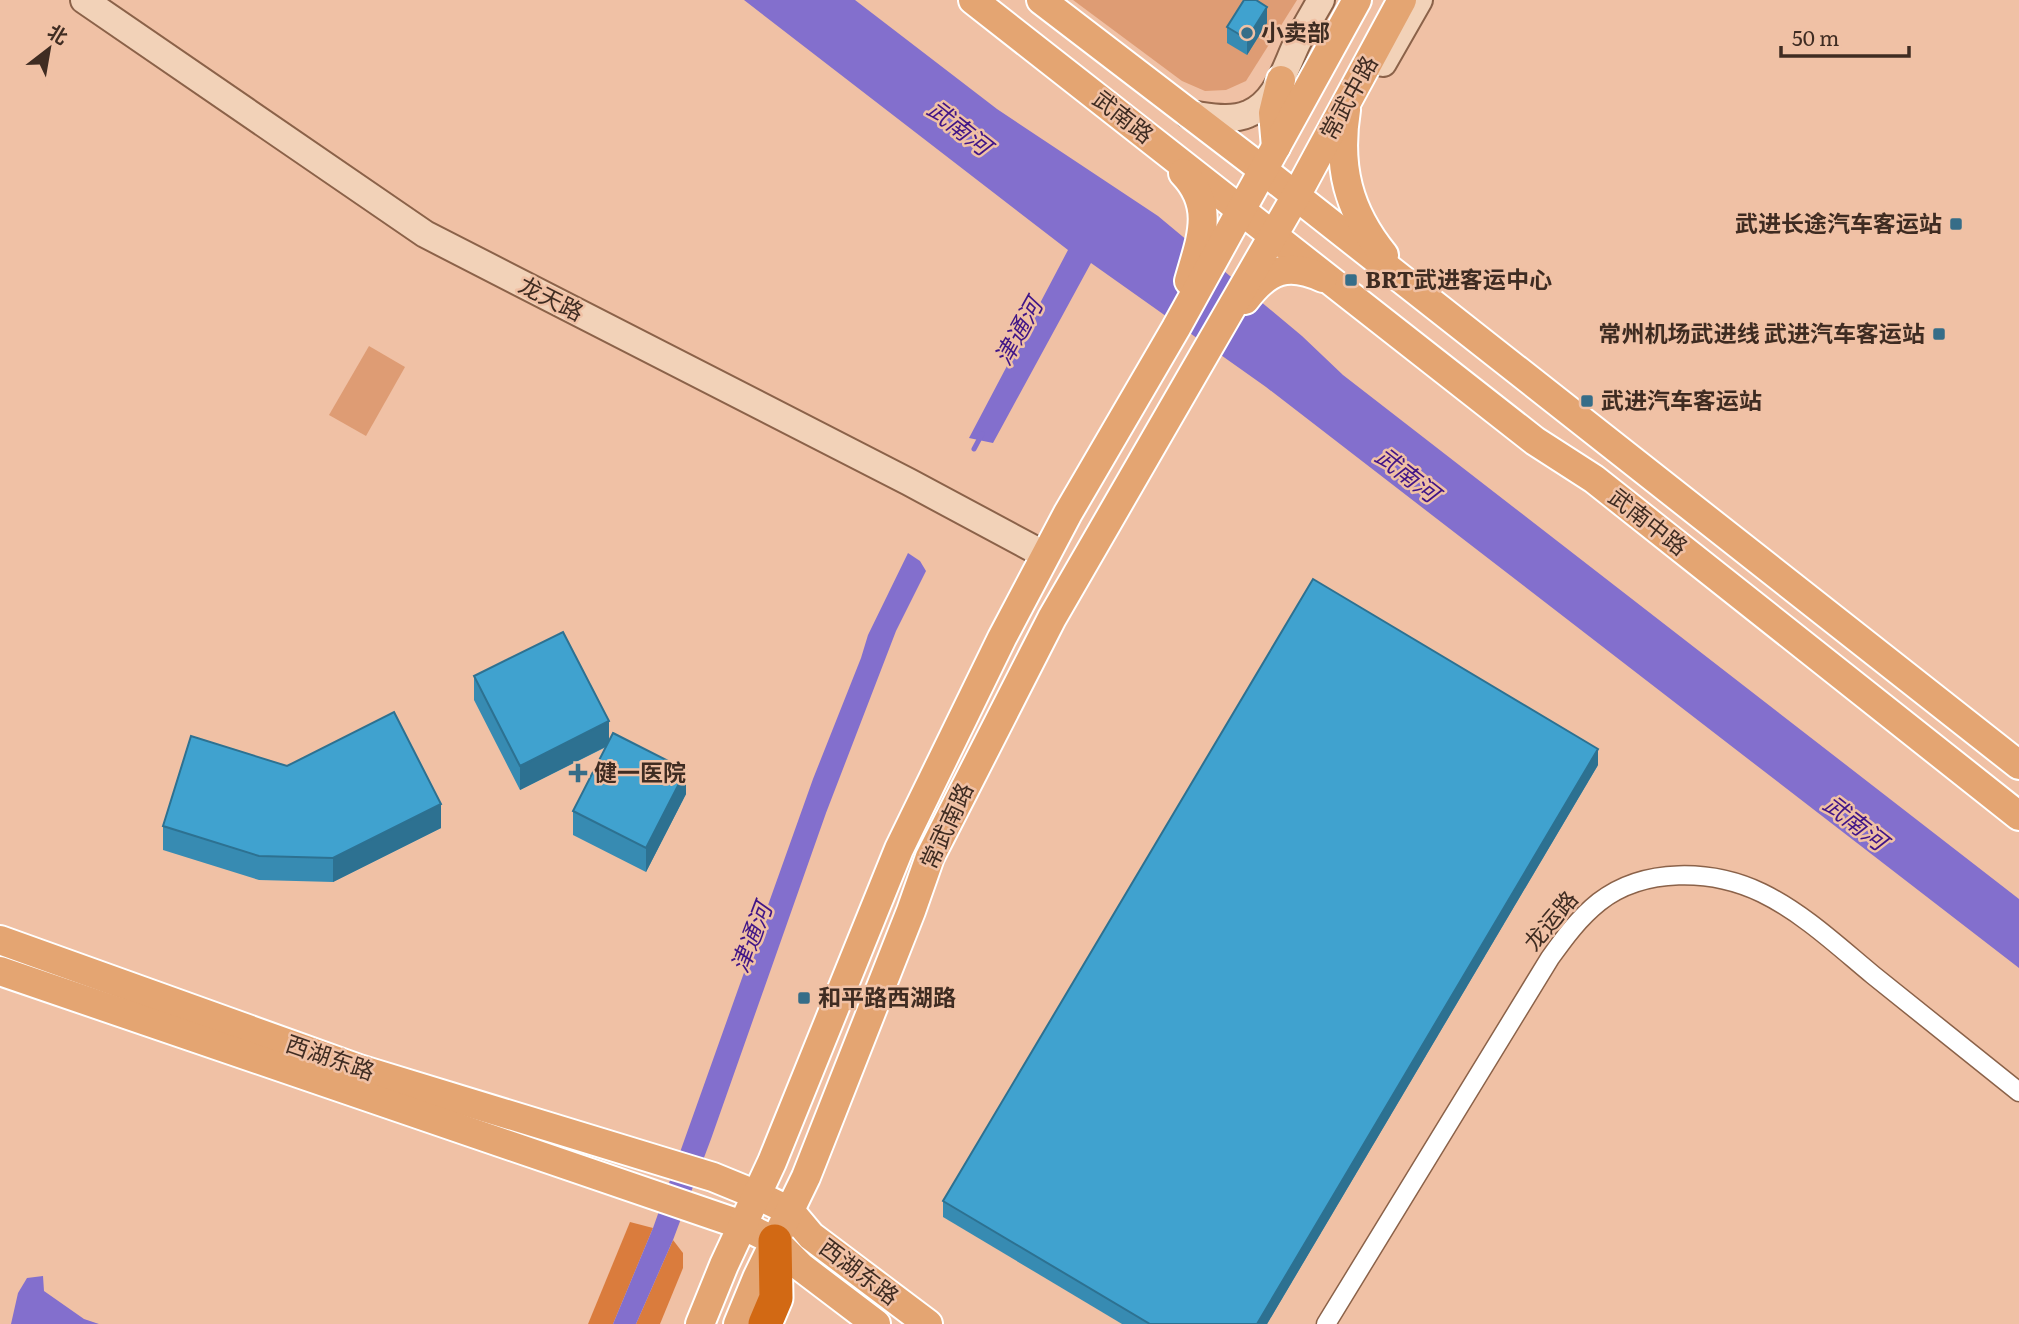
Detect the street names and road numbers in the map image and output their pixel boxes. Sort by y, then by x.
street label: 常武中路 [1310,49,1384,146]
street label: 武南路 [1087,81,1162,150]
street label: 龙天路 [513,266,590,328]
street label: 武南中路 [1603,479,1696,562]
street label: 常武南路 [910,776,980,874]
street label: 龙运路 [1514,882,1585,957]
street label: 西湖东路 [282,1025,380,1087]
street label: 西湖东路 [813,1229,907,1312]

